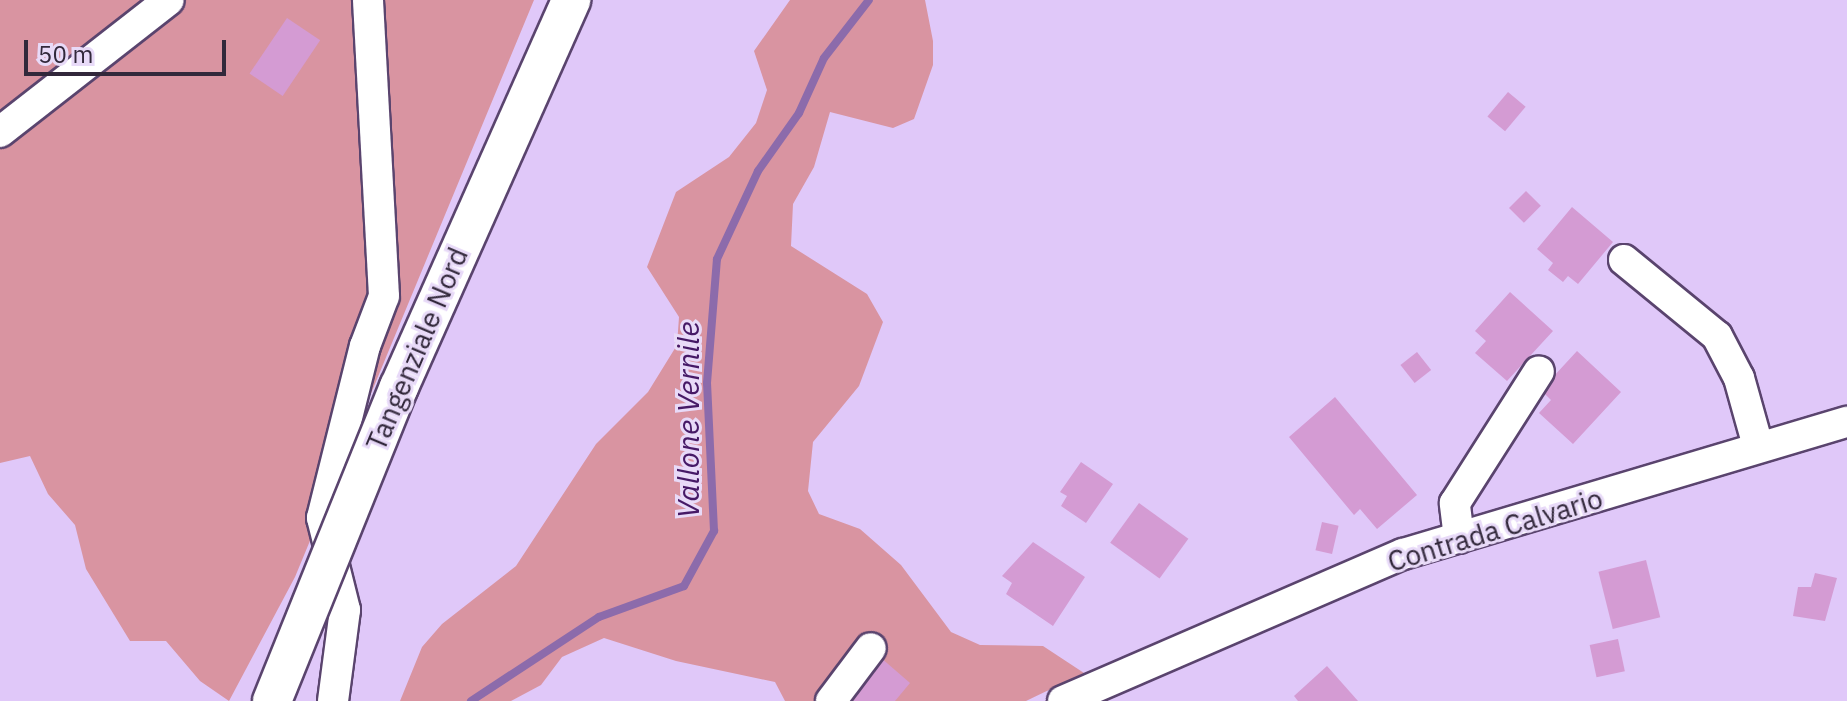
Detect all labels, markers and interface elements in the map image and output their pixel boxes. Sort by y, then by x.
scale bar [28,24,230,74]
text: 50 m [38,38,93,70]
street label: Tangenziale Nord [359,242,475,456]
water label: Vallone Vernile [670,321,706,519]
street label: Contrada Calvario [1384,481,1606,579]

